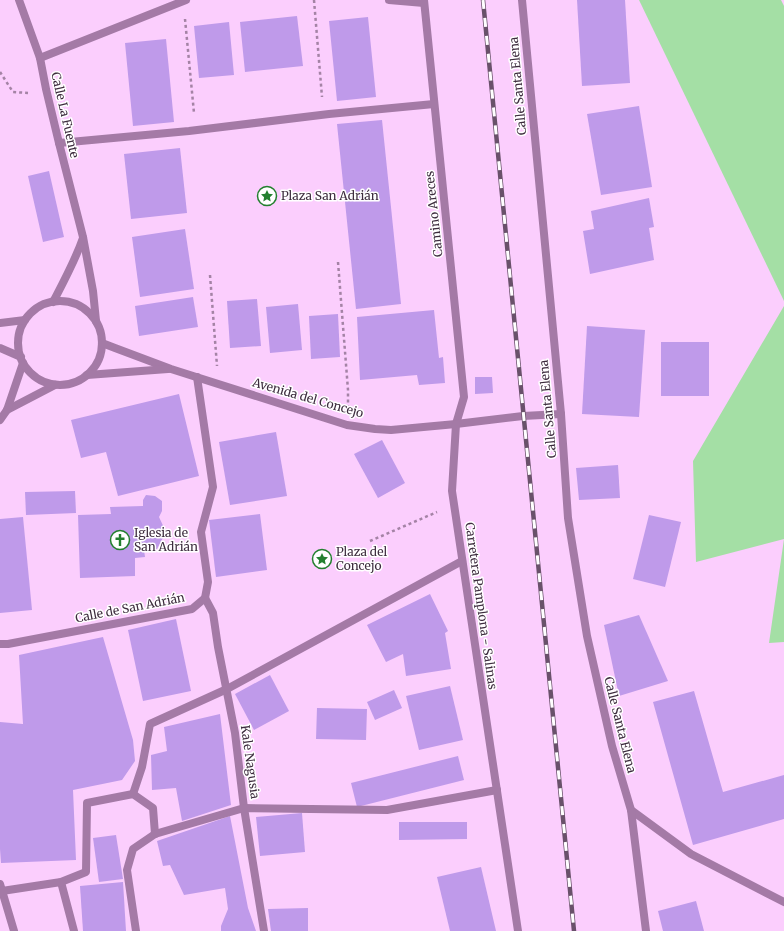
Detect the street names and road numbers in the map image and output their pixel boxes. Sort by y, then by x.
street label: Calle Santa Elena [506,36,529,136]
street label: Calle La Fuente [48,71,83,159]
street label: Camino Areces [422,170,445,258]
street label: Calle Santa Elena [536,359,559,459]
street label: Avenida del Concejo [250,374,365,421]
street label: Carretera Pamplona - Salinas [462,521,501,691]
street label: Calle de San Adrián [74,590,186,625]
street label: Calle Santa Elena [601,675,640,775]
street label: Kale Nagusia [238,724,263,800]

